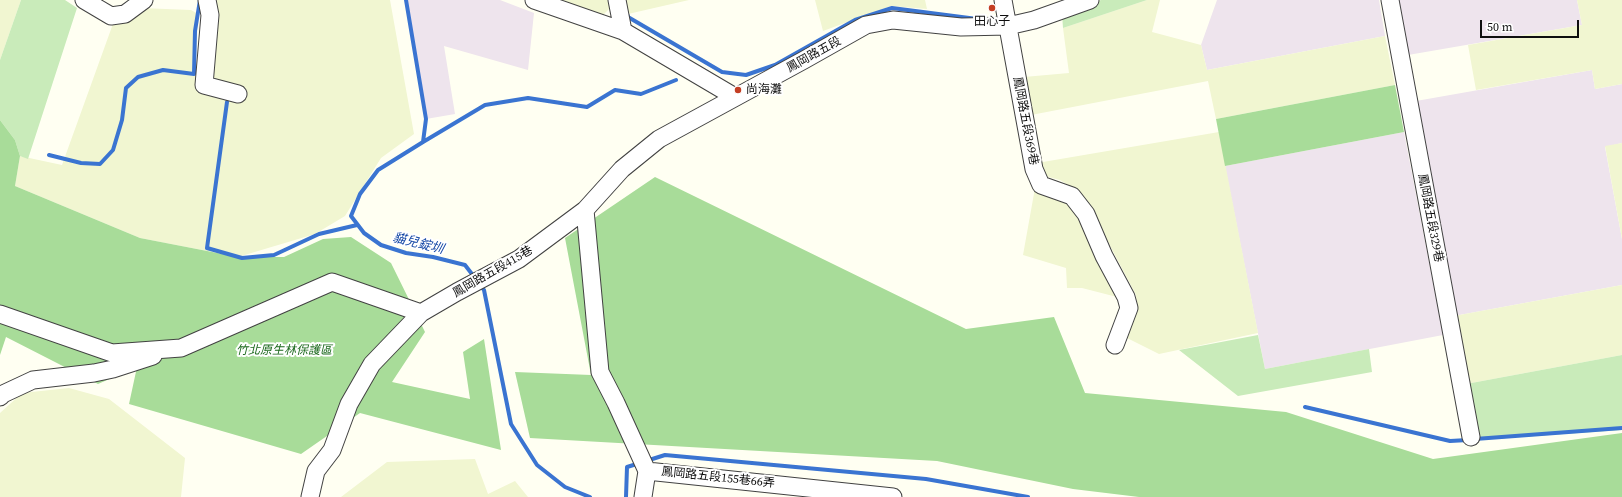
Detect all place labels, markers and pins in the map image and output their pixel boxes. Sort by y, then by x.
marker: 田心子 [987,3,997,13]
place label: 田心子 [974,15,1010,29]
place label: 尚海灘 [746,83,782,97]
marker: 尚海灘 [733,85,743,95]

